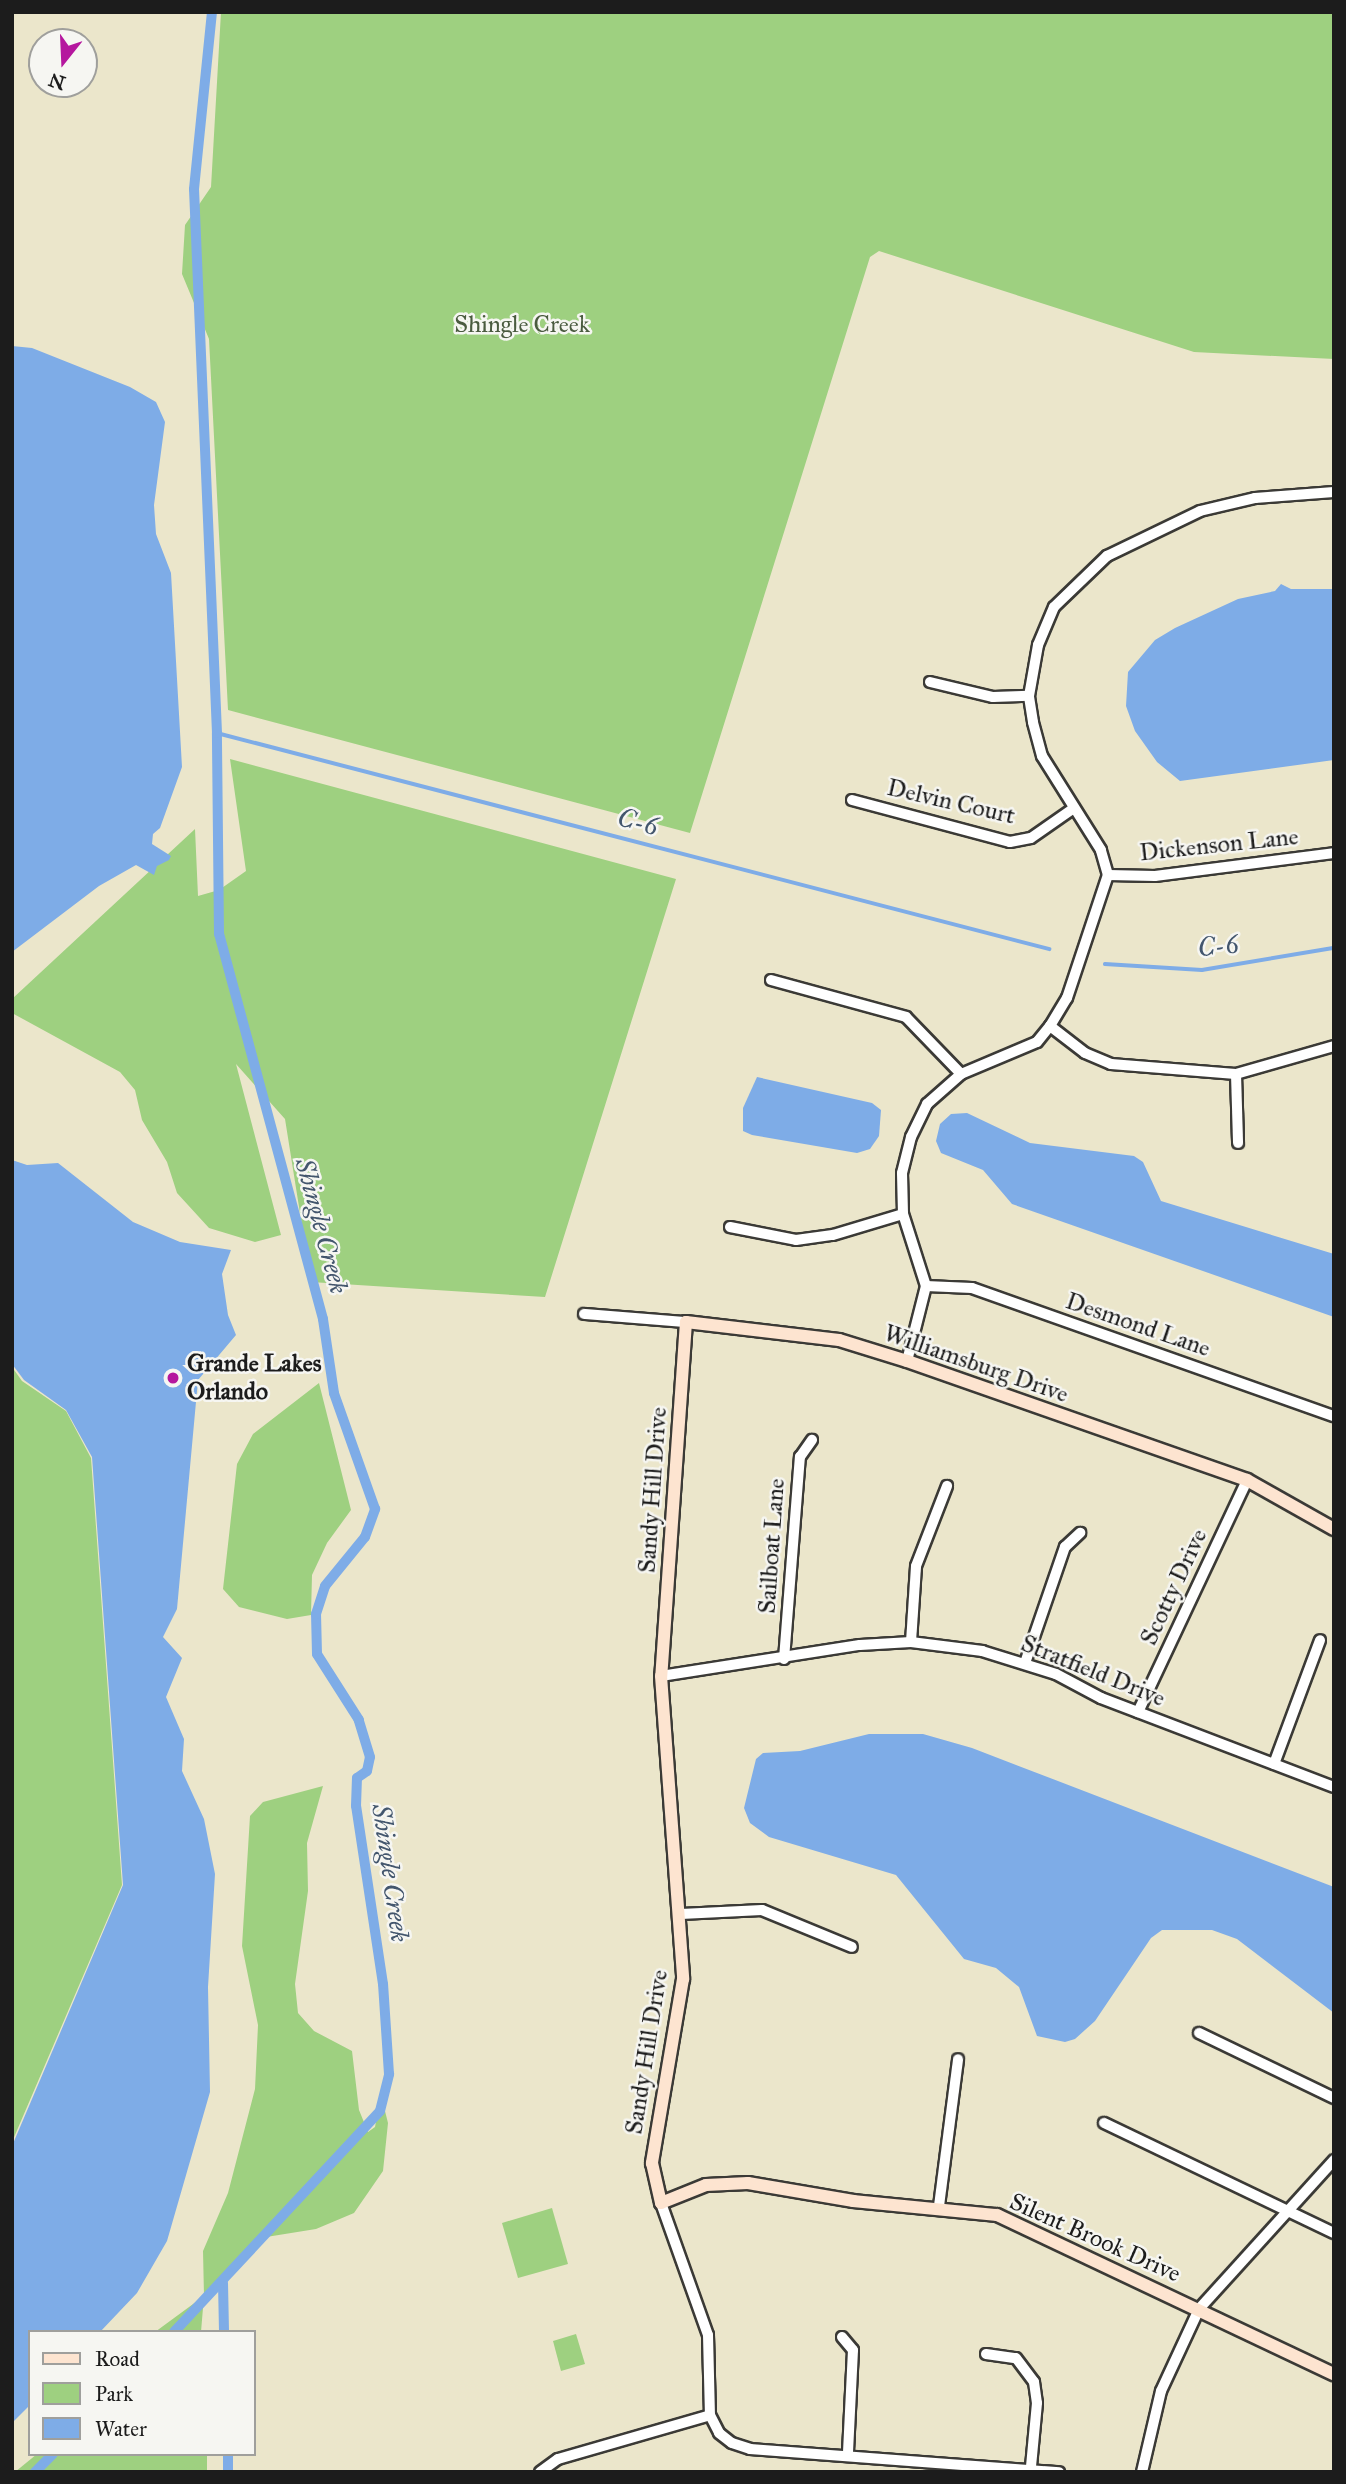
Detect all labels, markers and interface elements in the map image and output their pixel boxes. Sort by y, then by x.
north arrow [28,28,98,98]
text: N [46,68,68,95]
park label: Shingle Creek [454,311,590,339]
street label: Delvin Court [884,773,1018,831]
water label: C-6 [614,802,662,842]
street label: Dickenson Lane [1138,822,1300,868]
water label: C-6 [1196,928,1240,964]
water label: Shingle Creek [288,1155,354,1297]
street label: Desmond Lane [1062,1287,1214,1363]
street label: Williamsburg Drive [880,1319,1072,1409]
place label: Grande Lakes Orlando [187,1350,321,1406]
marker: Grande Lakes Orlando [165,1370,181,1386]
street label: Sandy Hill Drive [633,1406,673,1574]
street label: Sailboat Lane [753,1477,791,1615]
street label: Scotty Drive [1135,1524,1213,1650]
street label: Stratfield Drive [1017,1629,1169,1713]
water label: Shingle Creek [365,1802,415,1944]
street label: Sandy Hill Drive [620,1968,674,2136]
street label: Silent Brook Drive [1005,2187,1185,2289]
legend [28,2330,256,2456]
text: Road [95,2346,140,2372]
text: Park [95,2381,133,2407]
text: Water [95,2416,147,2442]

